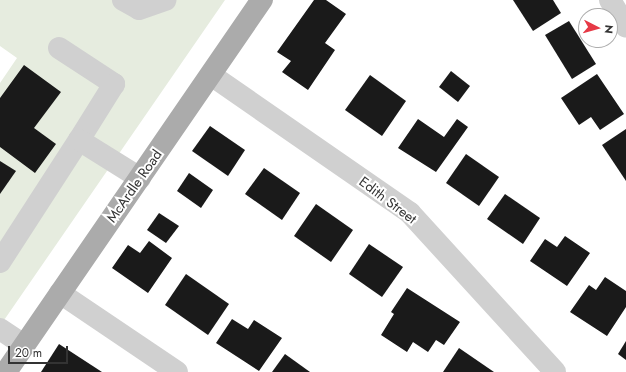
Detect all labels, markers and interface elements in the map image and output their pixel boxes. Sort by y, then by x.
north arrow [578,8,618,48]
text: N [601,24,617,34]
street label: McArdle Road [103,146,165,226]
street label: Edith Street [356,173,420,227]
scale bar [10,338,70,364]
text: 20 m [15,344,42,362]

